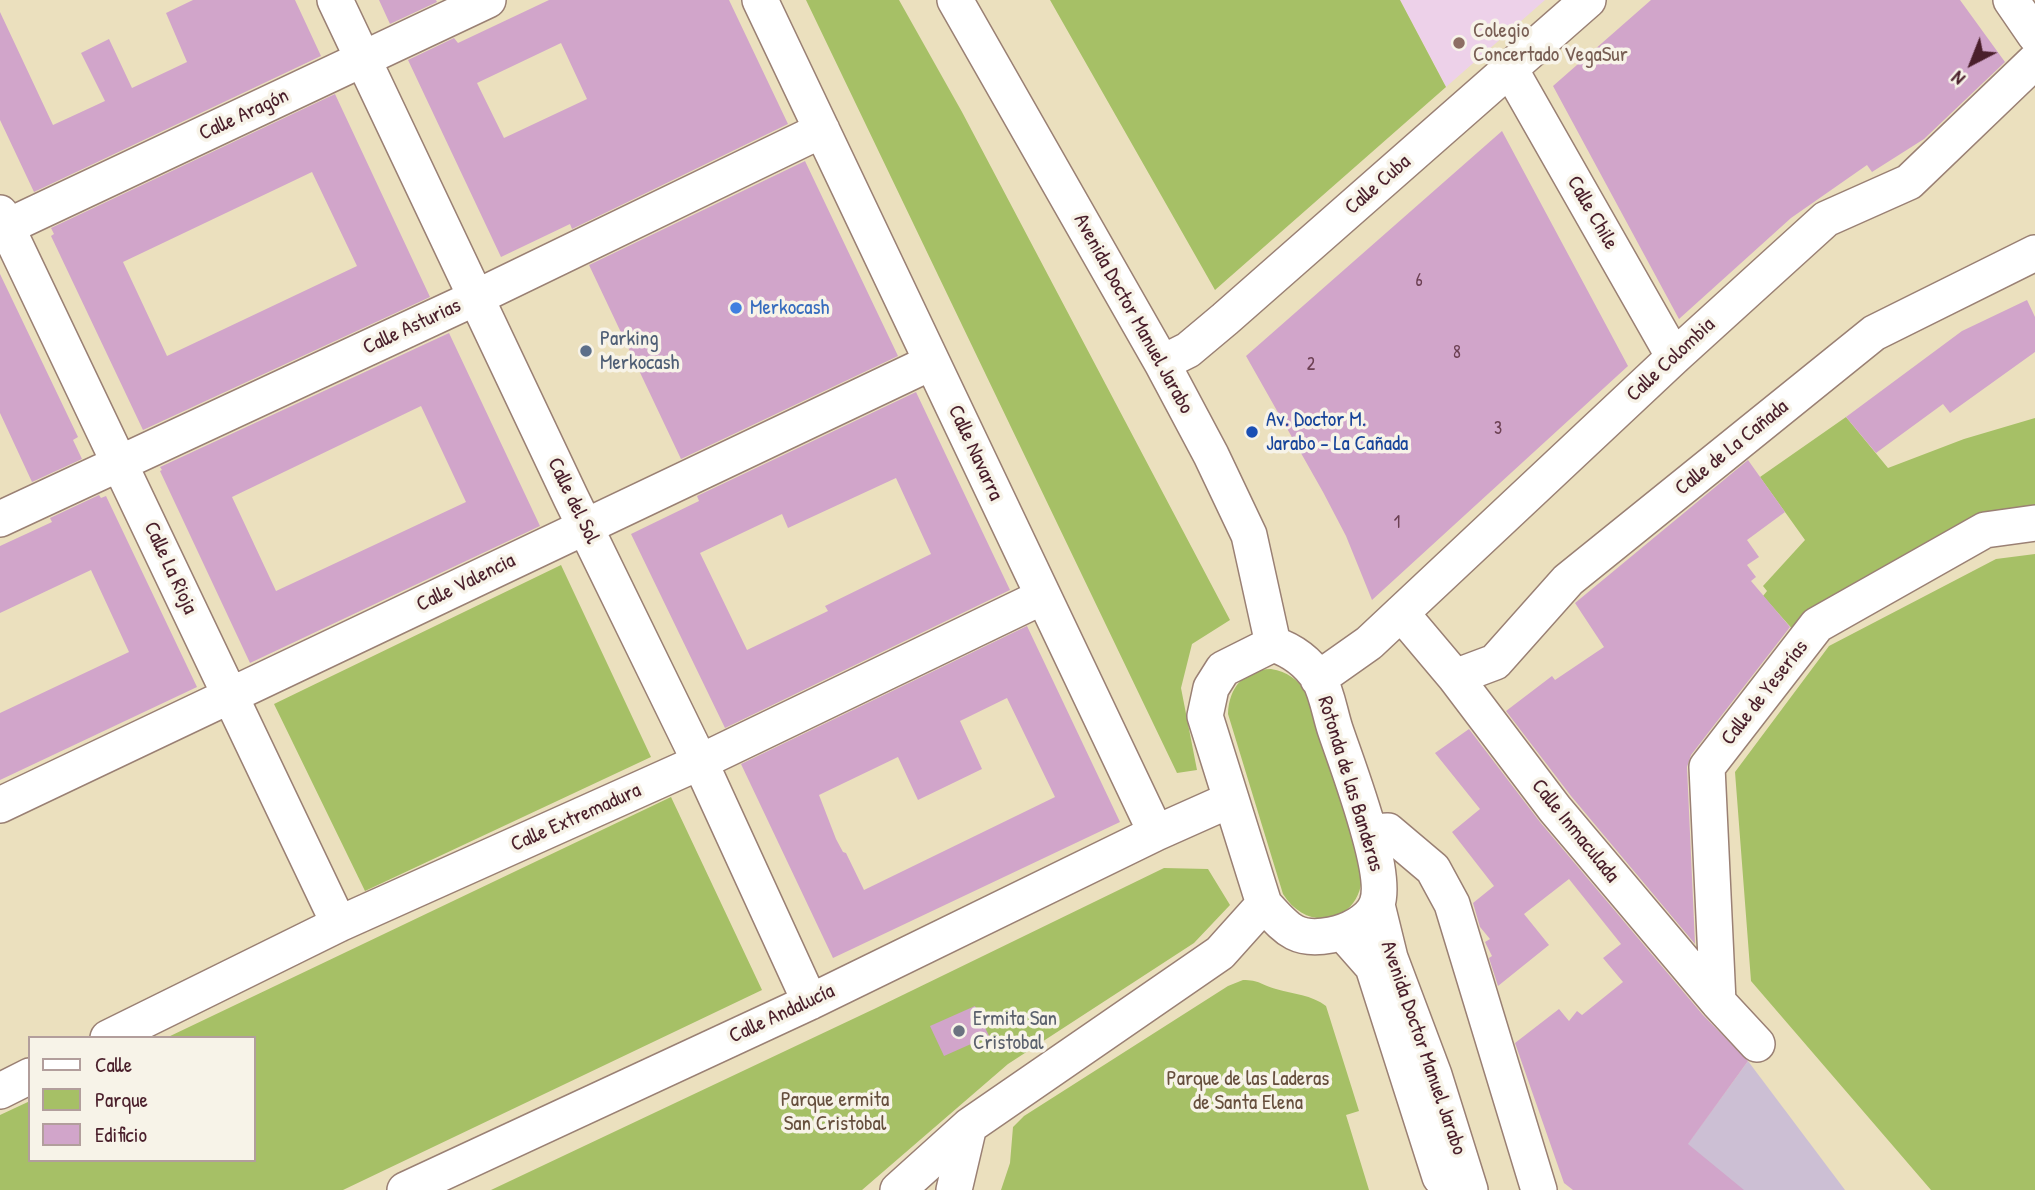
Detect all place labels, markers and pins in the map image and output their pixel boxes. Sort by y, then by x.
place label: Colegio Concertado VegaSur [1473,18,1628,68]
marker: Colegio Concertado VegaSur [1451,35,1467,51]
place label: Merkocash [750,295,829,321]
marker: Merkocash [728,300,744,316]
place label: Parking Merkocash [600,326,679,376]
marker: Parking Merkocash [578,343,594,359]
place label: Av. Doctor M. Jarabo - La Cañada [1266,407,1408,457]
marker: Av. Doctor M. Jarabo - La Cañada [1244,424,1260,440]
place label: Ermita San Cristobal [973,1006,1057,1056]
marker: Ermita San Cristobal [951,1023,967,1039]

